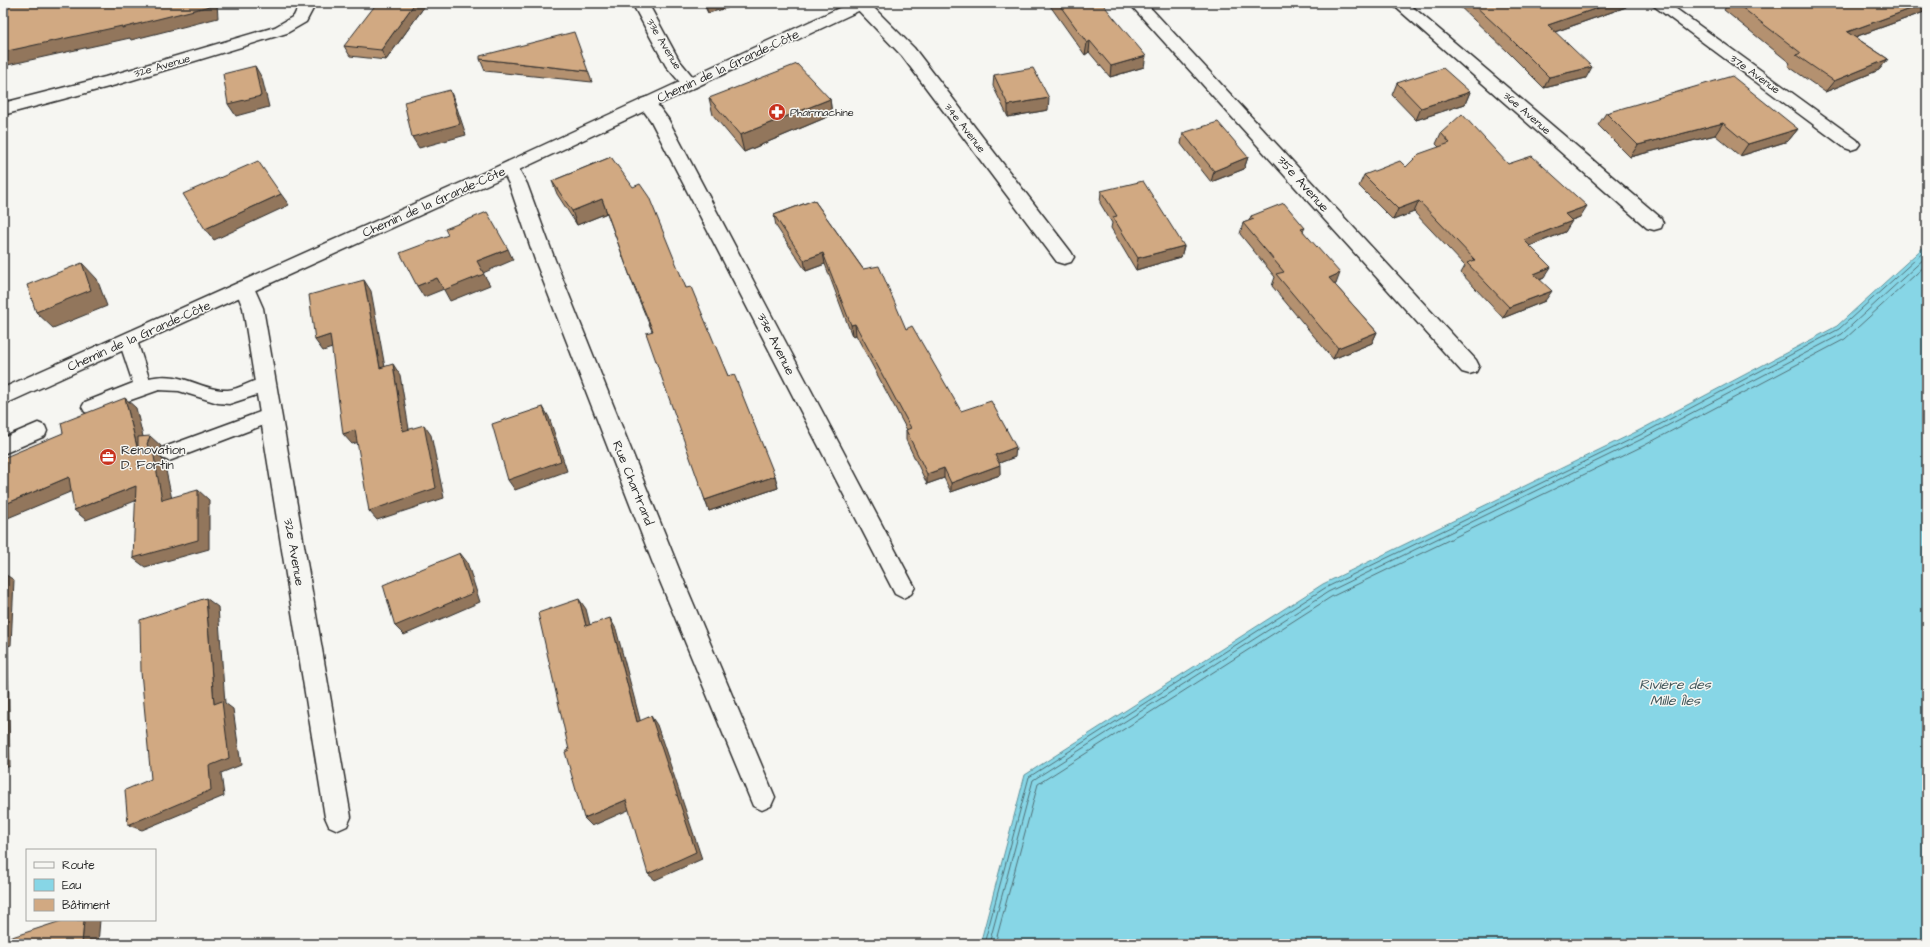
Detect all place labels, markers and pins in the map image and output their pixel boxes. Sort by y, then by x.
pharmacy icon: Pharmachine [767,102,787,122]
place label: Pharmachine [790,105,854,120]
place label: Renovation D. Fortin [121,441,186,474]
office icon: Renovation D. Fortin [98,447,118,467]

